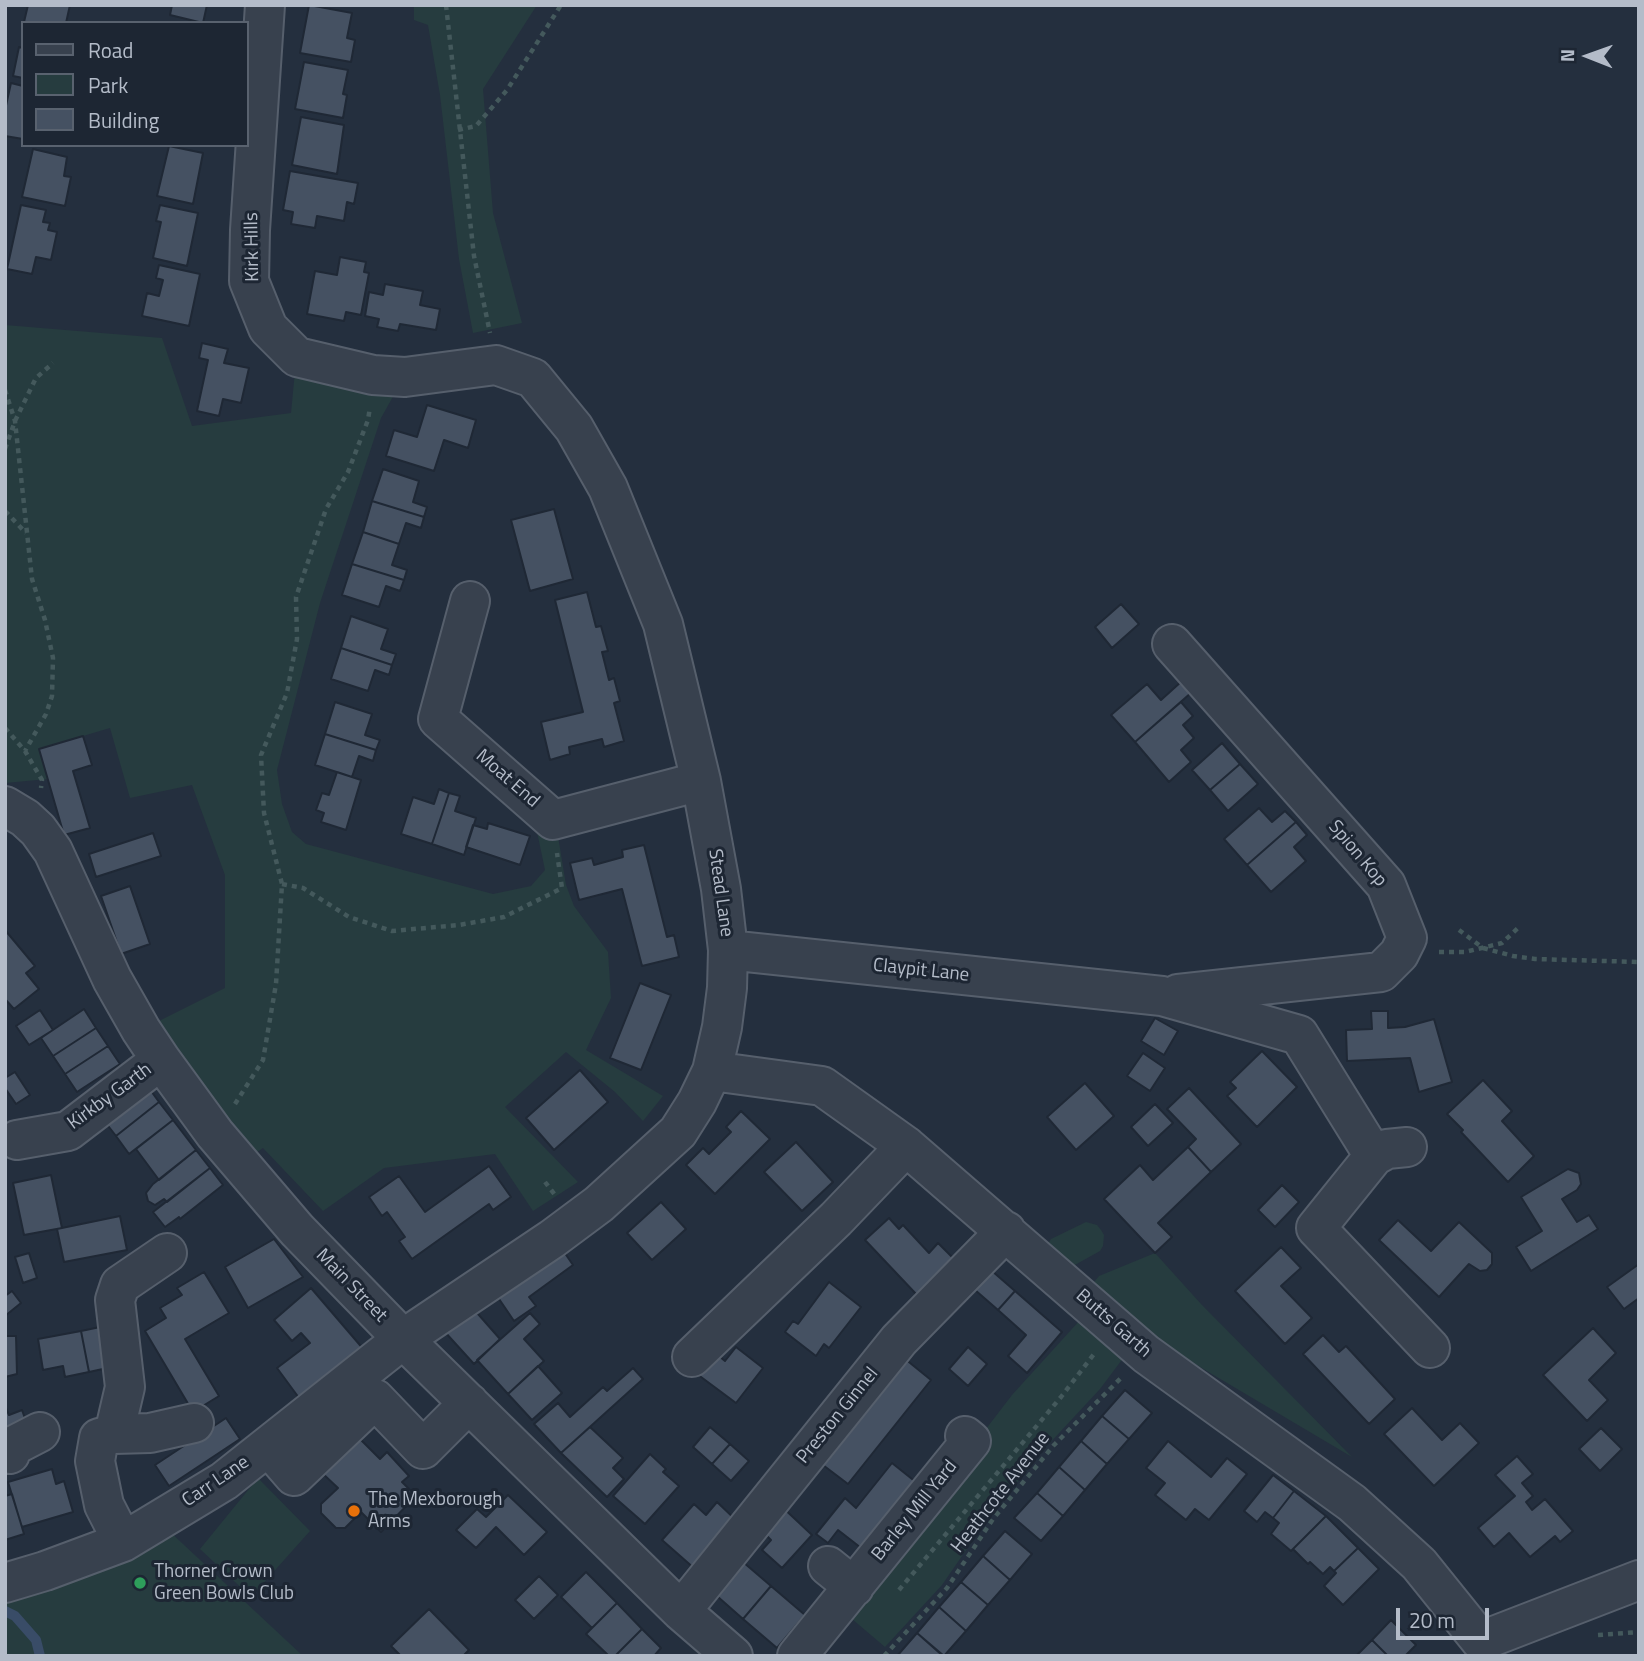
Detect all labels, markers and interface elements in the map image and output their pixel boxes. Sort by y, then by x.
legend [21,21,248,147]
north arrow [1553,21,1623,91]
text: Road [88,34,133,66]
text: N [1552,49,1581,62]
text: Park [88,69,128,101]
text: Building [88,104,159,136]
street label: Kirk Hills [241,212,265,282]
street label: Moat End [470,745,544,813]
street label: Spion Kop [1323,816,1391,892]
street label: Stead Lane [703,848,737,938]
street label: Claypit Lane [872,955,970,987]
street label: Kirkby Garth [63,1059,157,1135]
street label: Main Street [310,1245,392,1327]
street label: Butts Garth [1070,1285,1156,1363]
street label: Preston Ginnel [792,1363,884,1469]
street label: Heathcote Avenue [947,1428,1055,1558]
street label: Carr Lane [178,1451,254,1513]
street label: Barley Mill Yard [867,1456,963,1566]
place label: The Mexborough Arms [368,1489,502,1533]
marker: The Mexborough Arms [346,1503,362,1519]
place label: Thorner Crown Green Bowls Club [154,1561,294,1605]
marker: Thorner Crown Green Bowls Club [132,1575,148,1591]
scale bar [1399,1594,1492,1638]
text: 20 m [1409,1604,1455,1636]

